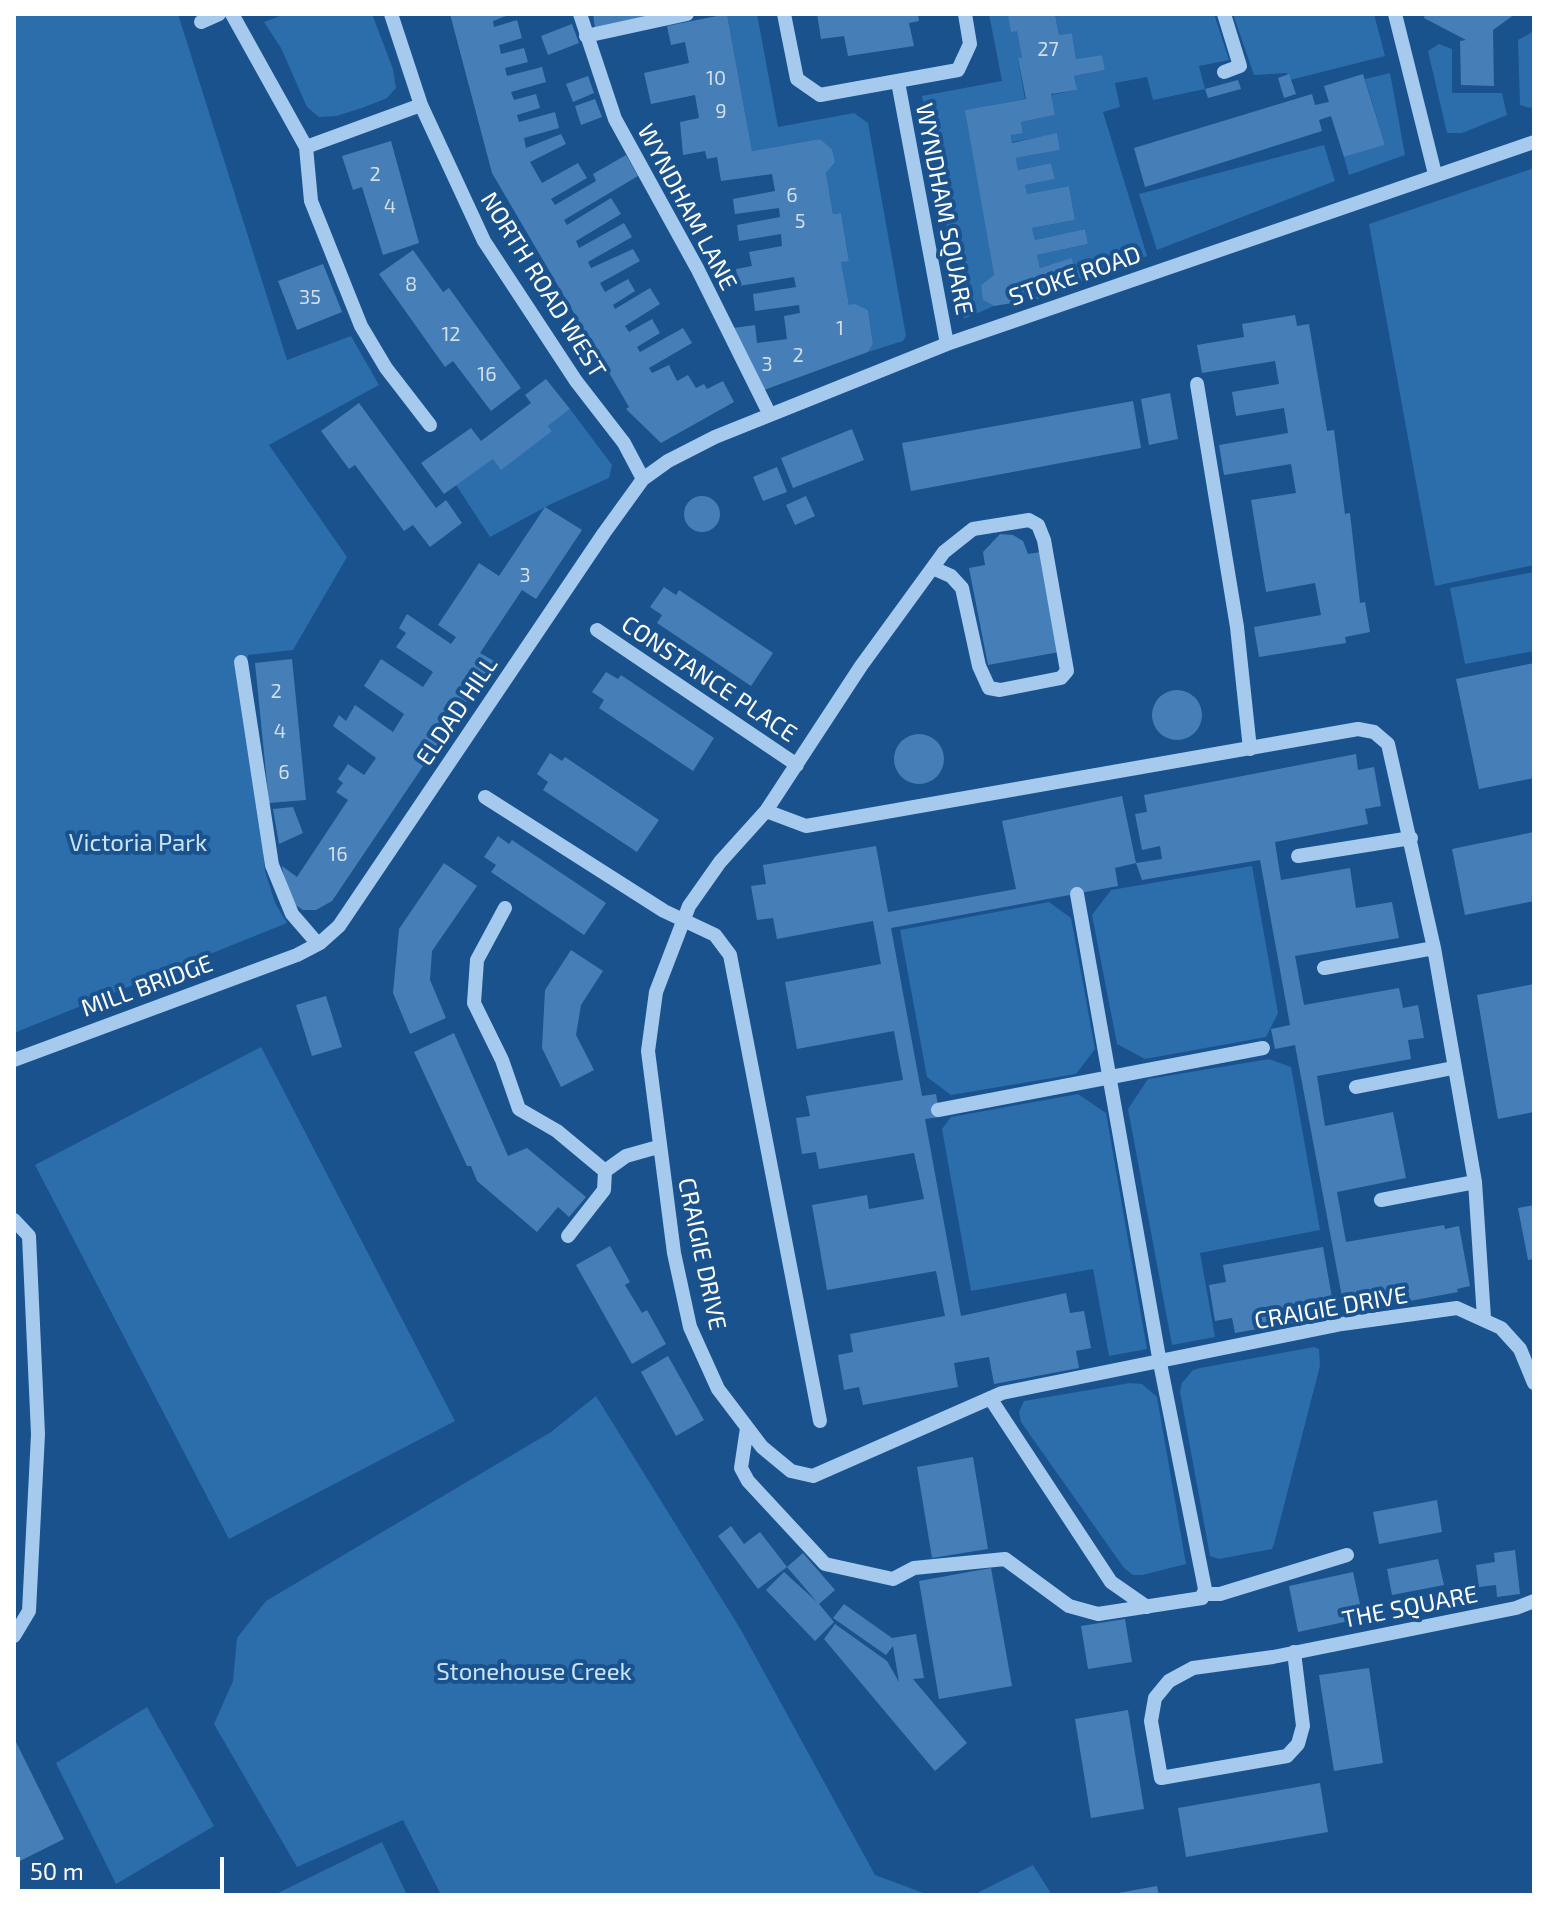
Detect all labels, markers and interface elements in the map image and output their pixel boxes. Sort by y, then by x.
house number: 27 [1037,37,1059,61]
house number: 10 [706,66,726,90]
house number: 9 [715,99,727,123]
street label: WYNDHAM SQUARE [909,101,979,317]
street label: WYNDHAM LANE [631,119,743,295]
house number: 2 [369,162,381,186]
house number: 6 [786,183,798,207]
street label: NORTH ROAD WEST [474,187,612,383]
house number: 4 [384,194,396,218]
house number: 5 [795,209,805,233]
street label: STOKE ROAD [1005,240,1145,312]
house number: 8 [405,272,417,296]
house number: 35 [299,285,321,309]
house number: 1 [836,316,844,340]
house number: 12 [441,322,461,346]
house number: 2 [792,343,804,367]
house number: 3 [761,352,773,376]
house number: 16 [477,362,497,386]
house number: 3 [519,563,531,587]
street label: CONSTANCE PLACE [616,610,802,748]
street label: ELDAD HILL [410,651,504,771]
house number: 2 [270,679,282,703]
house number: 4 [274,719,286,743]
house number: 6 [278,760,290,784]
park label: Victoria Park [69,829,207,857]
house number: 16 [328,842,348,866]
street label: MILL BRIDGE [77,949,217,1023]
street label: CRAIGIE DRIVE [672,1175,732,1333]
street label: CRAIGIE DRIVE [1252,1280,1410,1336]
street label: THE SQUARE [1340,1580,1480,1634]
park label: Stonehouse Creek [436,1658,632,1686]
scale bar [20,1841,228,1891]
text: 50 m [30,1856,84,1885]

